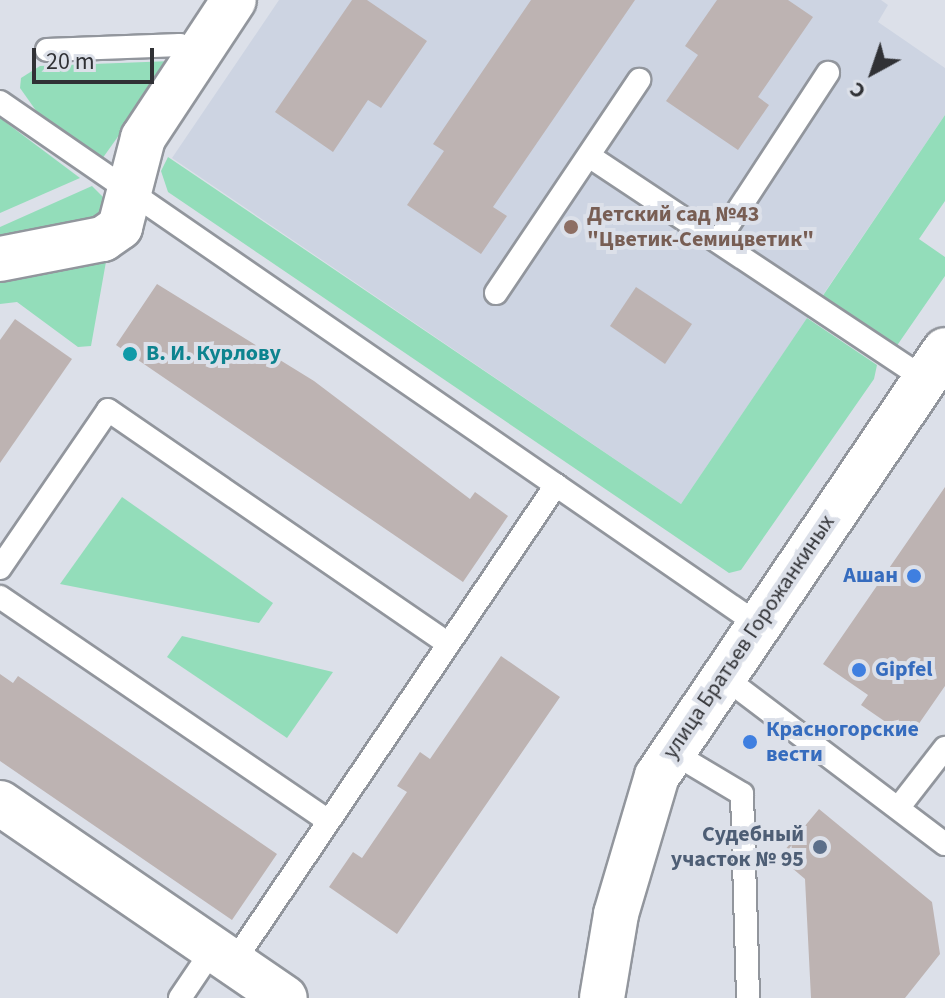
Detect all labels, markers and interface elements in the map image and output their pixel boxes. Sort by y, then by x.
scale bar [36,32,158,82]
north arrow [833,32,913,112]
text: 20 m [46,44,95,79]
text: С [842,74,873,107]
place label: Детский сад №43 "Цветик-Семицветик" [587,201,814,252]
marker: Детский сад №43 "Цветик-Семицветик" [562,218,580,236]
place label: В. И. Курлову [146,341,281,367]
marker: В. И. Курлову [121,345,139,363]
street label: улица Братьев Горожанкиных [657,510,841,764]
place label: Ашан [843,563,898,589]
marker: Ашан [905,567,923,585]
place label: Gipfel [875,657,933,683]
marker: Gipfel [850,661,868,679]
place label: Красногорские вести [766,716,919,768]
marker: Красногорские вести [741,733,759,751]
place label: Судебный участок № 95 [671,821,804,872]
marker: Судебный участок № 95 [811,838,829,856]

